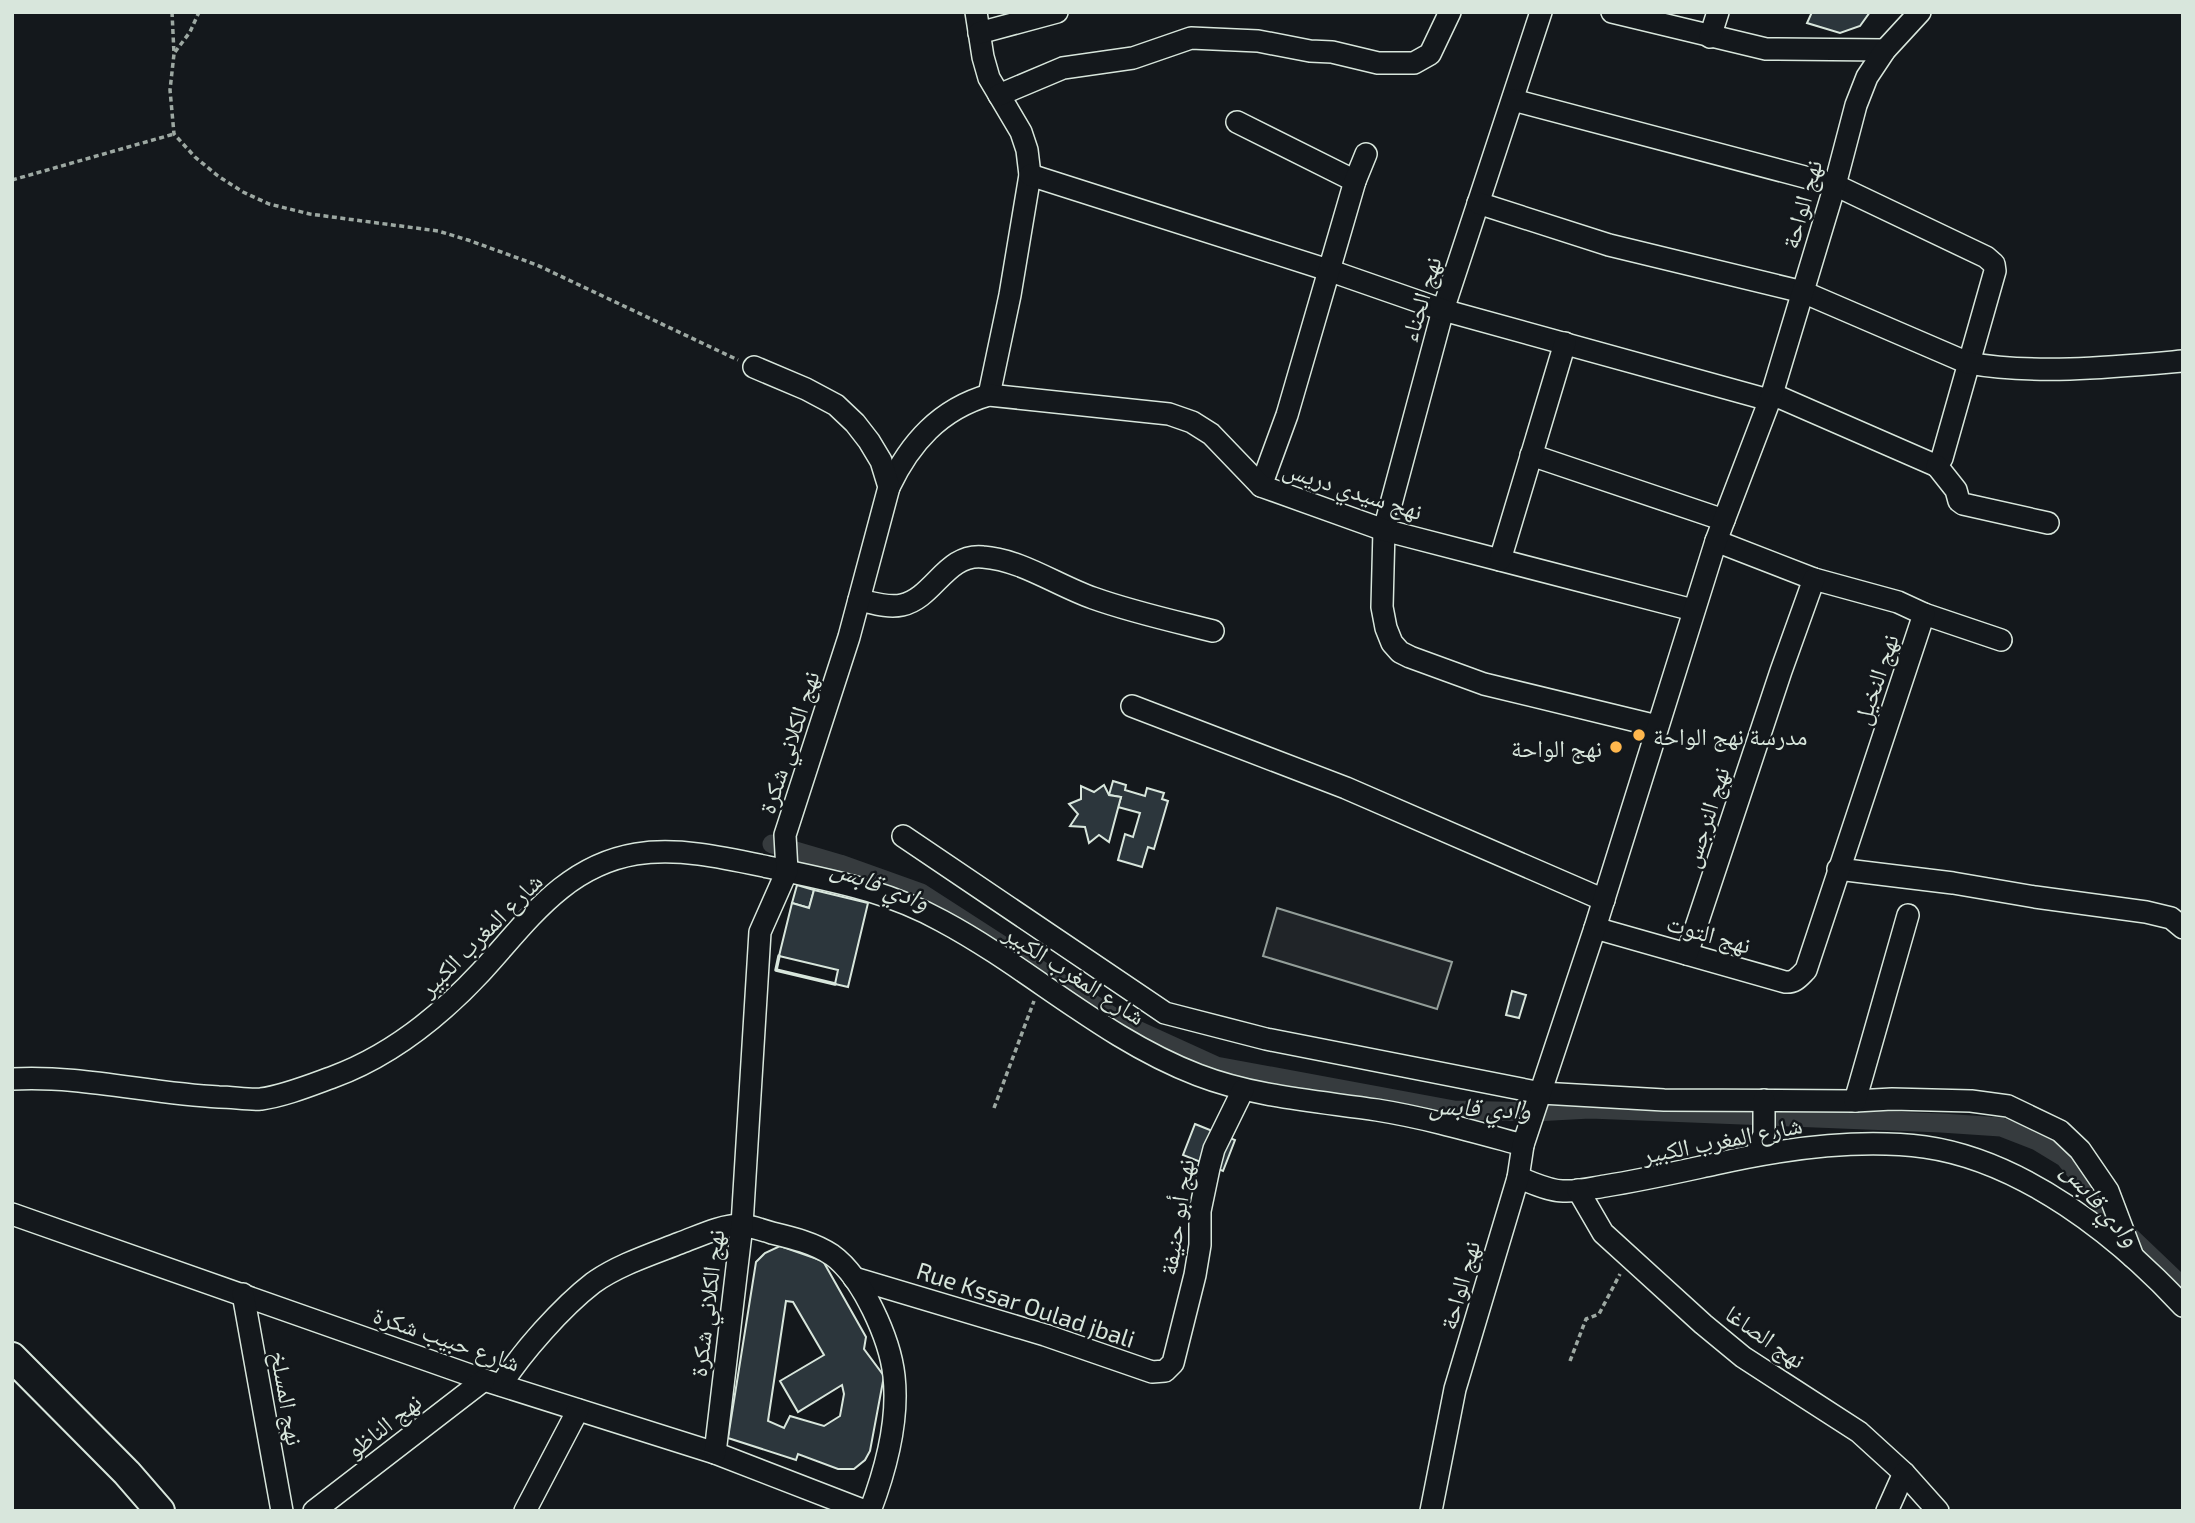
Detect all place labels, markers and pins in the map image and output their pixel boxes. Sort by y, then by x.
place label: مدرسة نهج الواحة [1653,721,1808,752]
marker: مدرسة نهج الواحة [1631,727,1647,743]
place label: نهج الواحة [1511,733,1602,764]
marker: نهج الواحة [1608,739,1624,755]

